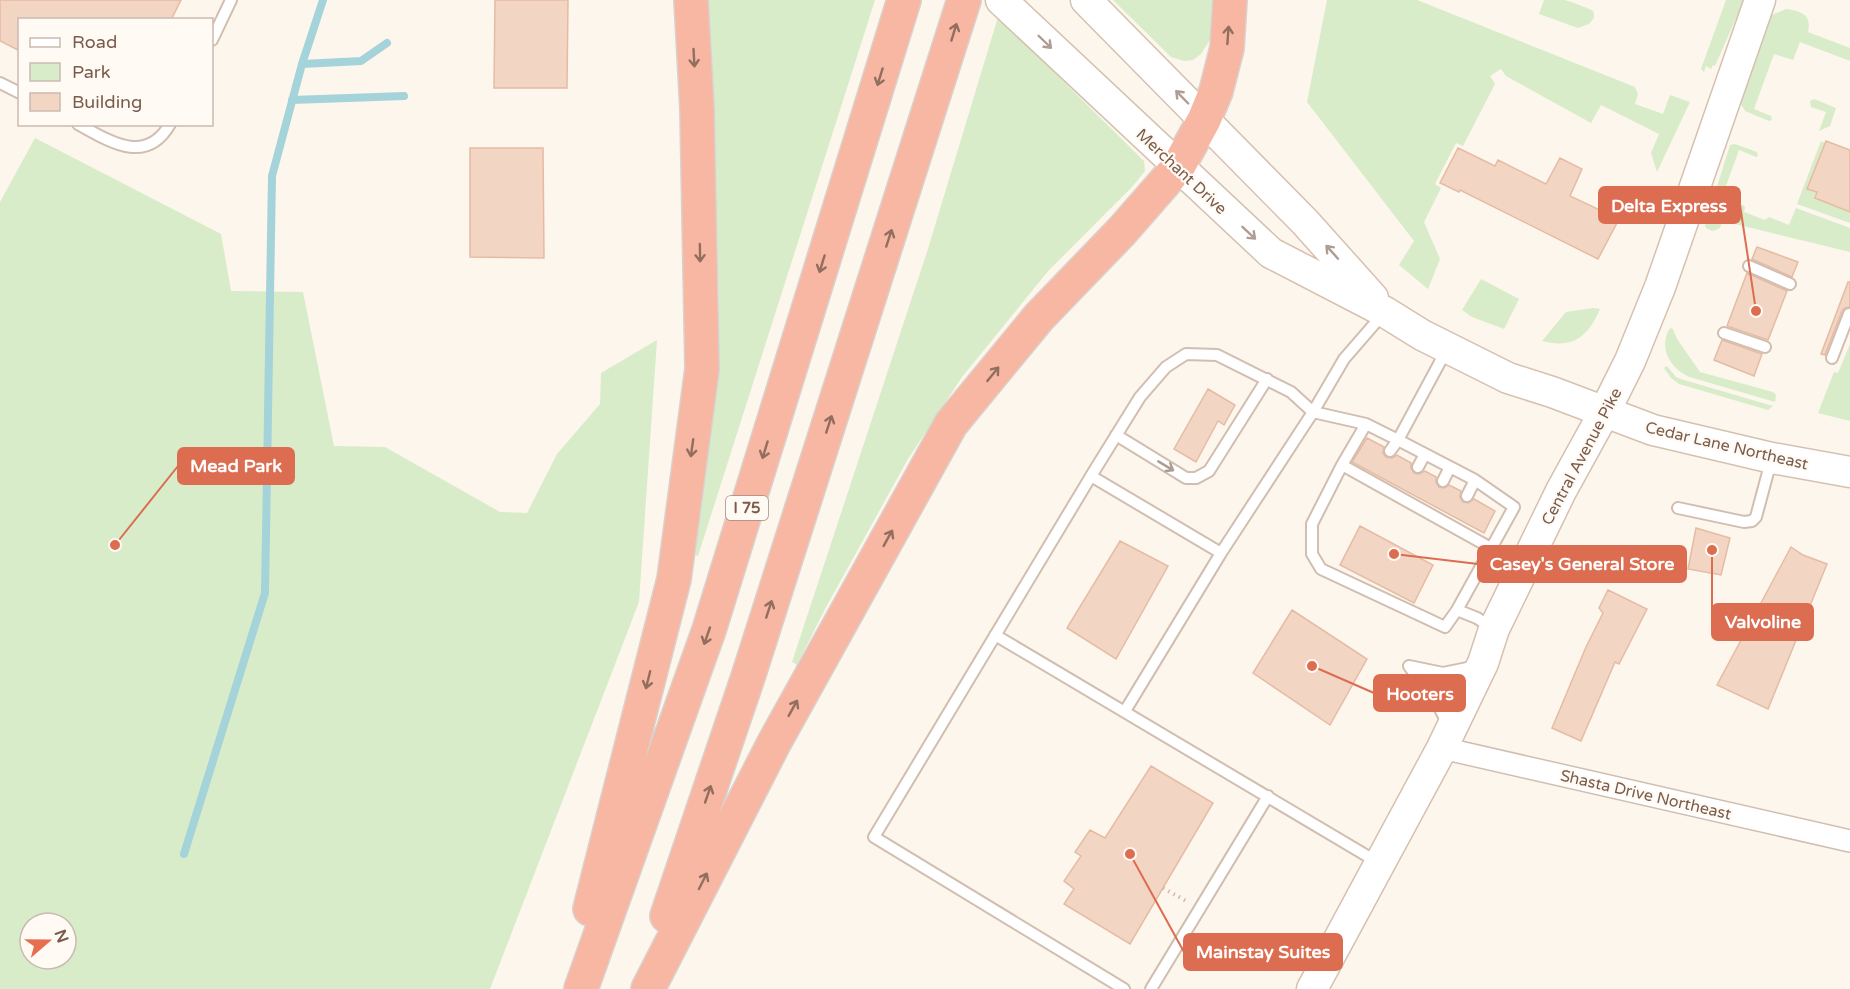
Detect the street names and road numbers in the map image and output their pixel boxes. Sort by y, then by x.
street label: Merchant Drive [1132,125,1231,219]
street label: Central Avenue Pike [1537,384,1627,528]
street label: Cedar Lane Northeast [1643,417,1810,474]
road number: I 75 [726,496,768,520]
street label: Shasta Drive Northeast [1558,766,1733,824]

